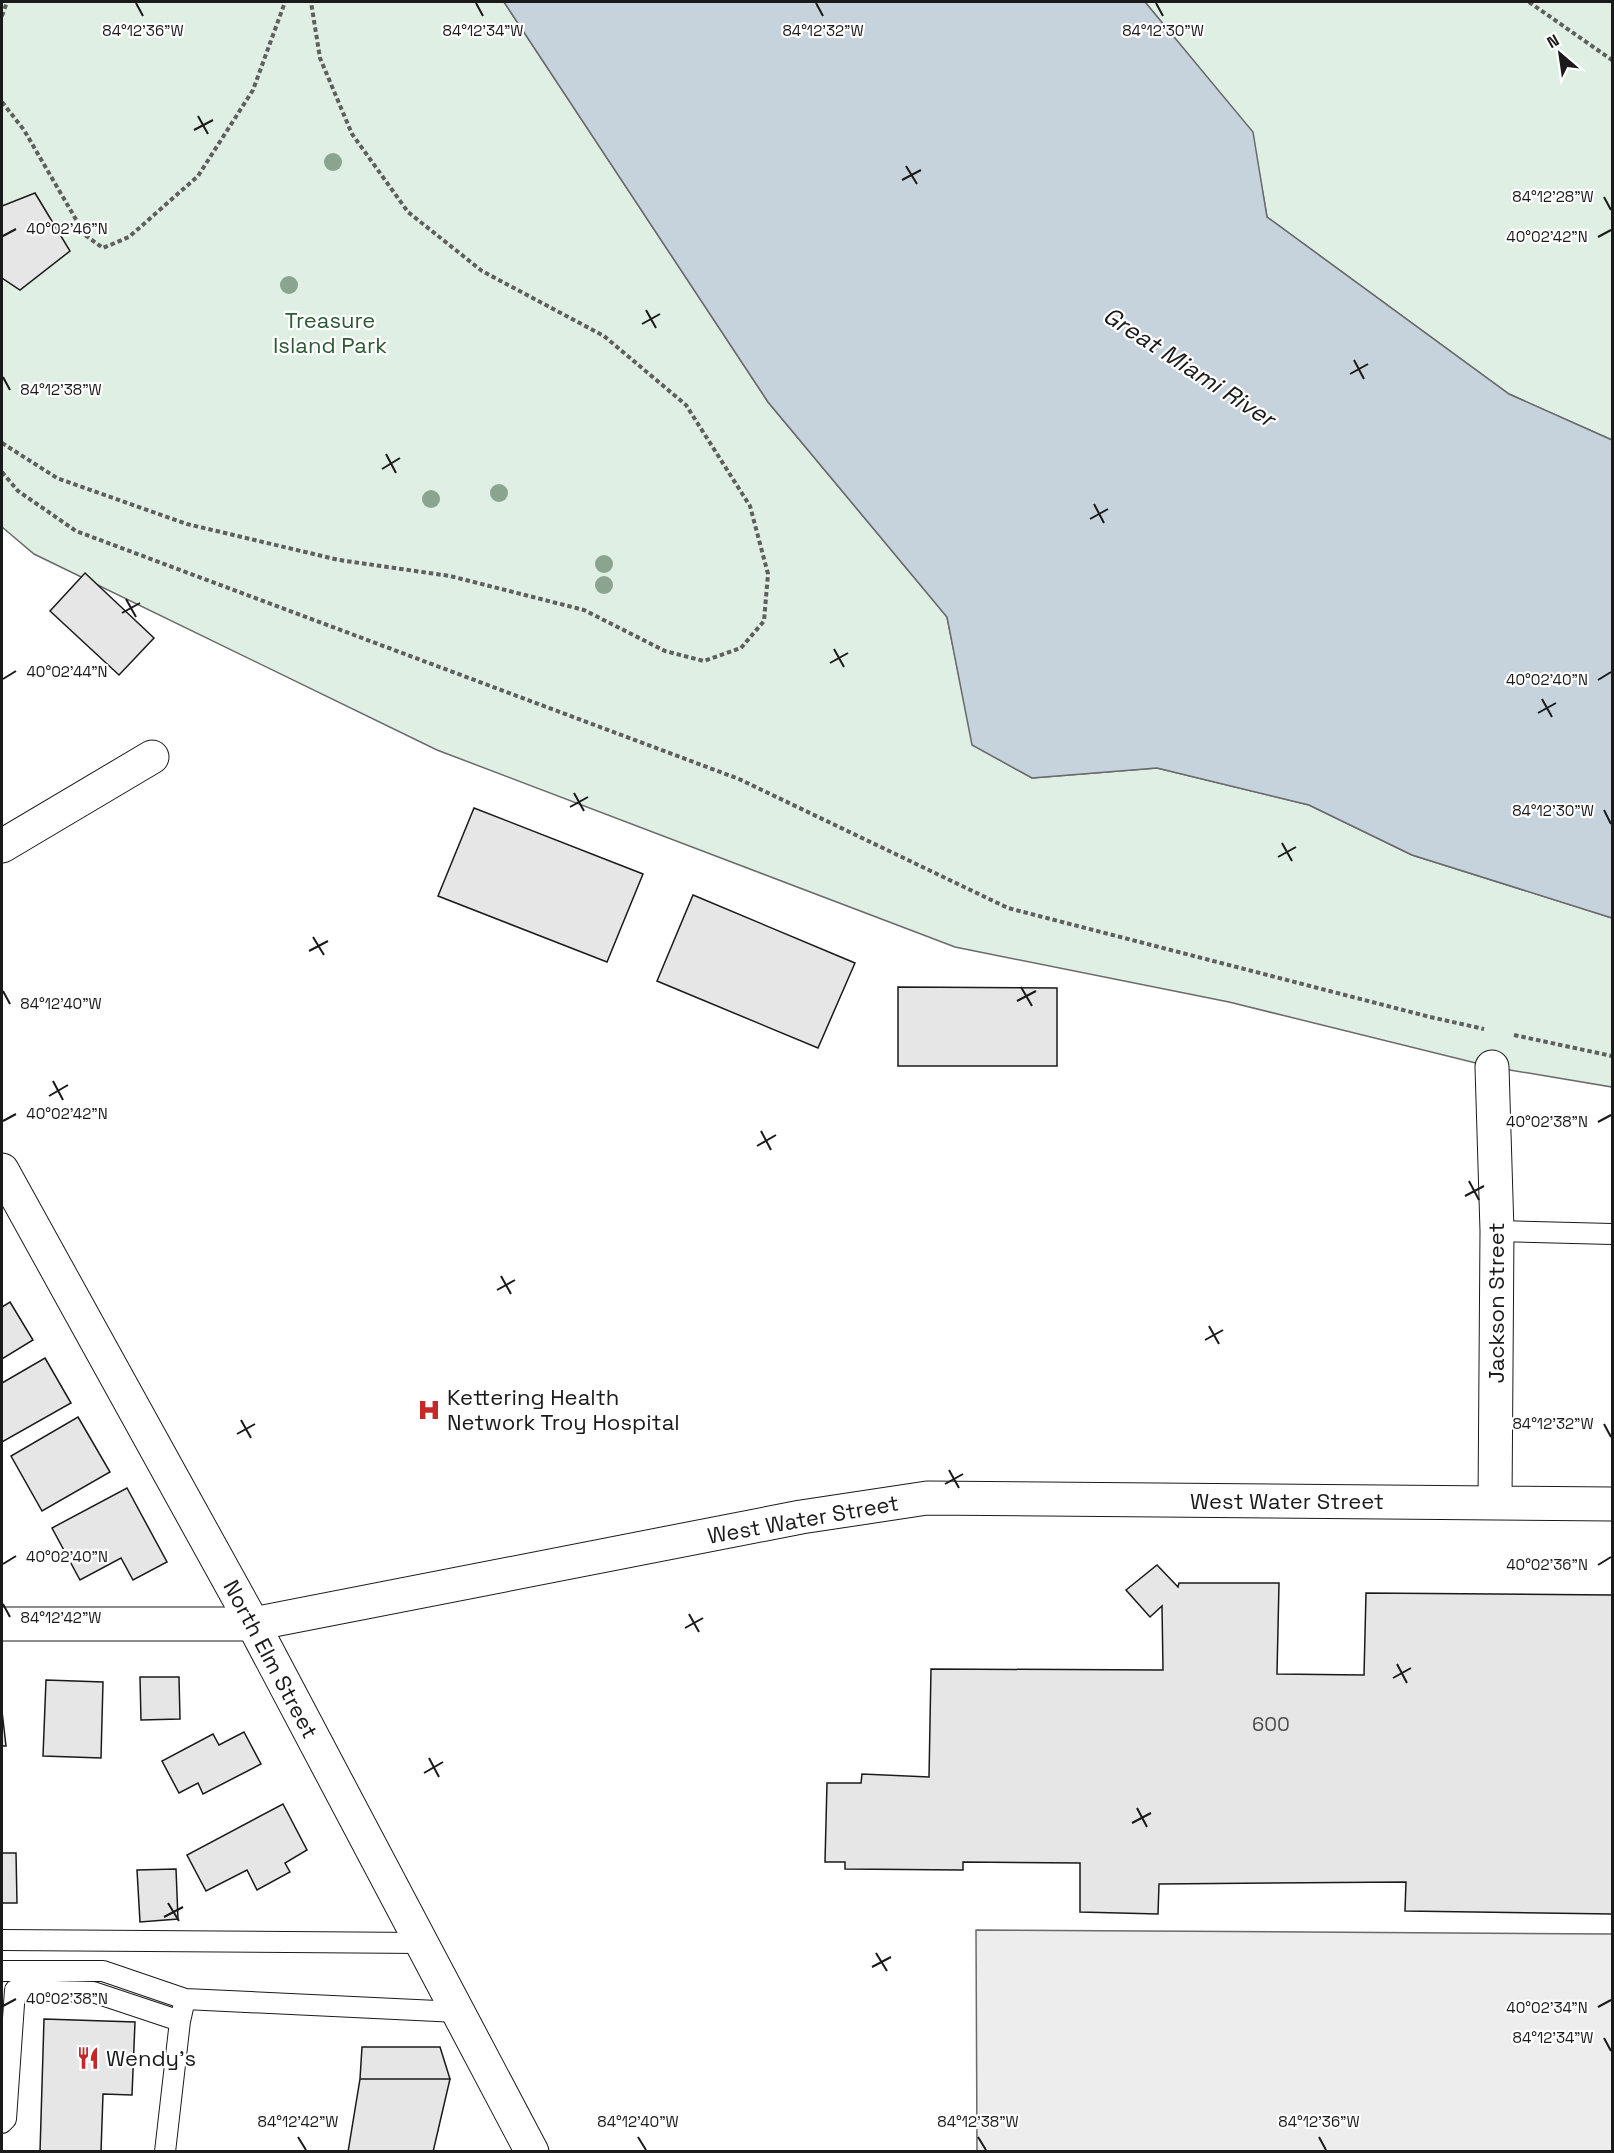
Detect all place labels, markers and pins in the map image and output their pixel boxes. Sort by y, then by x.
place label: Kettering Health Network Troy Hospital [447,1383,680,1436]
hospital icon: Kettering Health Network Troy Hospital [416,1397,442,1423]
place label: Wendy's [106,2044,196,2072]
restaurant icon: Wendy's [75,2045,101,2071]

